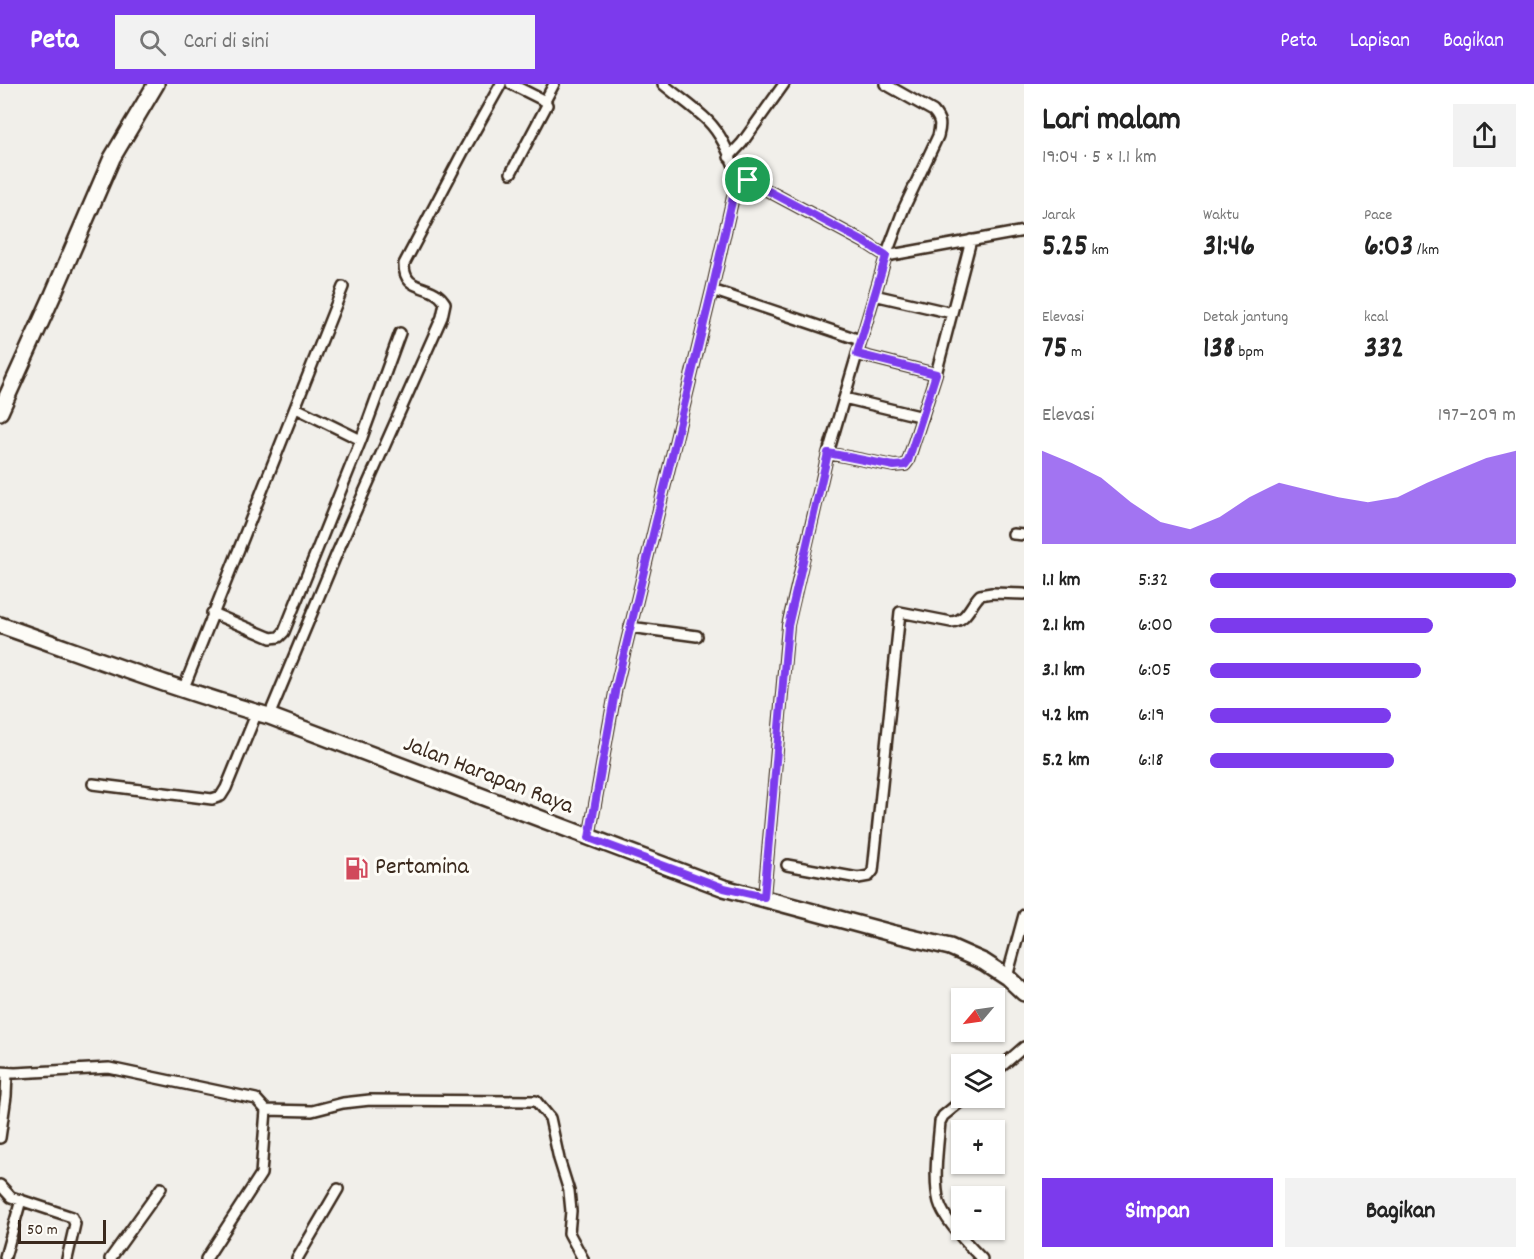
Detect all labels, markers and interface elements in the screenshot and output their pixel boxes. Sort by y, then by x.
search box [115,15,535,69]
text: Peta [30,22,79,62]
icon: search [136,26,169,59]
text: Cari di sini [184,27,269,58]
text: Peta [1280,27,1317,57]
text: Lapisan [1350,27,1410,57]
text: Bagikan [1443,27,1504,57]
text: Lari malam [1042,98,1181,145]
button: share [1453,104,1516,167]
text: 19:04 · 5 × 1.1 km [1042,144,1157,172]
pin [722,154,773,205]
icon: arrive [731,163,764,196]
text: Jarak [1042,204,1075,227]
text: Waktu [1203,204,1239,227]
text: Pace [1364,204,1392,227]
text: 5.25 [1042,227,1088,270]
text: 31:46 [1203,227,1255,270]
text: 6:03 [1364,227,1413,270]
text: km [1088,239,1109,262]
text: /km [1413,239,1439,262]
text: Elevasi [1042,306,1084,329]
text: Detak jantung [1203,306,1288,329]
text: kcal [1364,306,1388,329]
text: 75 [1042,329,1067,372]
text: 138 [1203,329,1235,372]
text: 332 [1364,329,1404,372]
text: m [1067,341,1082,364]
text: bpm [1235,341,1264,364]
text: Elevasi [1042,402,1094,430]
text: 197–209 m [1438,402,1516,430]
text: 1.1 km [1042,567,1081,595]
text: 5:32 [1138,567,1168,595]
text: 2.1 km [1042,612,1085,640]
text: 6:00 [1138,612,1173,640]
text: 3.1 km [1042,657,1085,685]
text: 6:05 [1138,657,1171,685]
text: 4.2 km [1042,702,1089,730]
text: 6:19 [1138,702,1165,730]
street label: Jalan Harapan Raya [398,728,579,824]
text: 5.2 km [1042,747,1090,775]
text: 6:18 [1138,747,1164,775]
place label: Pertamina [375,851,469,885]
fuel station icon: Pertamina [344,855,370,881]
north arrow [951,988,1005,1042]
map controls [951,988,1005,1240]
button: layers [951,1054,1005,1108]
button: + [951,1120,1005,1174]
button: Simpan [1042,1178,1273,1247]
button: Bagikan [1285,1178,1516,1247]
button: − [951,1186,1005,1240]
scale bar [18,1217,106,1244]
text: 50 m [27,1219,58,1242]

